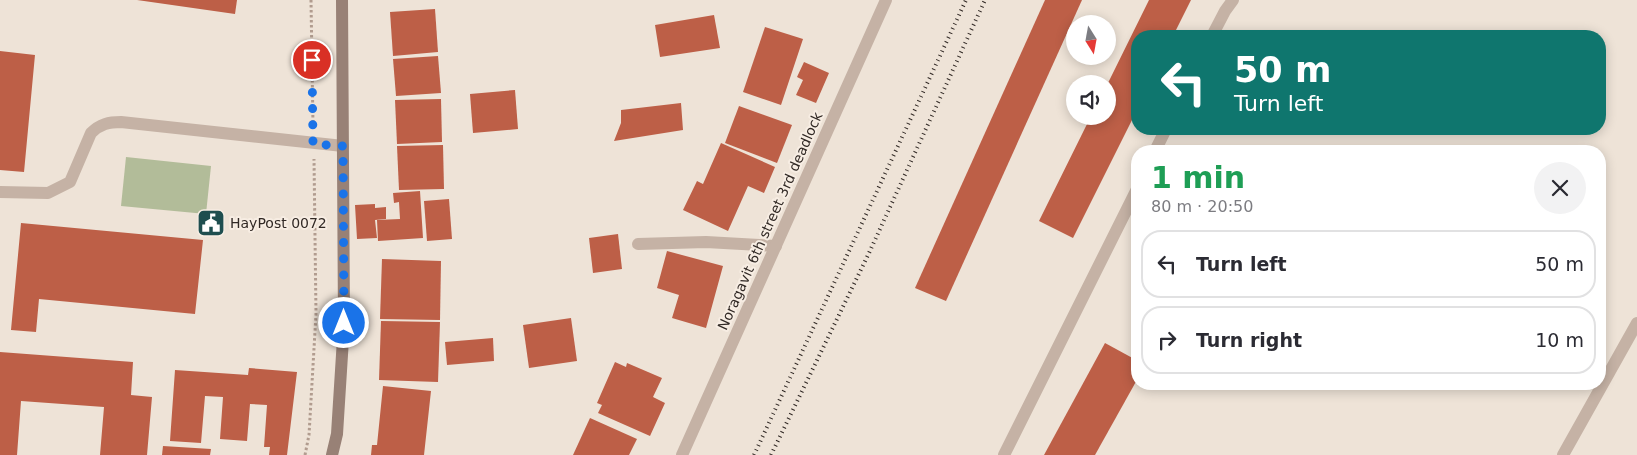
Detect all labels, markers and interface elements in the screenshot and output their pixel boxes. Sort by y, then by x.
north arrow [1066,15,1116,65]
map controls [1066,15,1116,125]
pin [291,39,333,81]
icon: arrive [298,46,326,74]
icon: left [1151,50,1216,115]
text: 50 m [1234,50,1331,90]
button: sound [1066,75,1116,125]
text: Turn left [1234,91,1323,116]
street label: Noragavit 6th street 3rd deadlock [714,109,826,333]
text: 1 min [1151,160,1245,195]
button: close [1534,162,1586,214]
text: 80 m · 20:50 [1151,197,1253,216]
public building icon: HayPost 0072 [196,208,226,238]
place label: HayPost 0072 [230,215,327,231]
icon: left [1153,250,1181,278]
text: Turn left [1196,253,1287,275]
text: 50 m [1535,253,1584,275]
position arrow [317,296,369,348]
icon: right [1153,326,1181,354]
text: Turn right [1196,329,1302,351]
text: 10 m [1535,329,1584,351]

